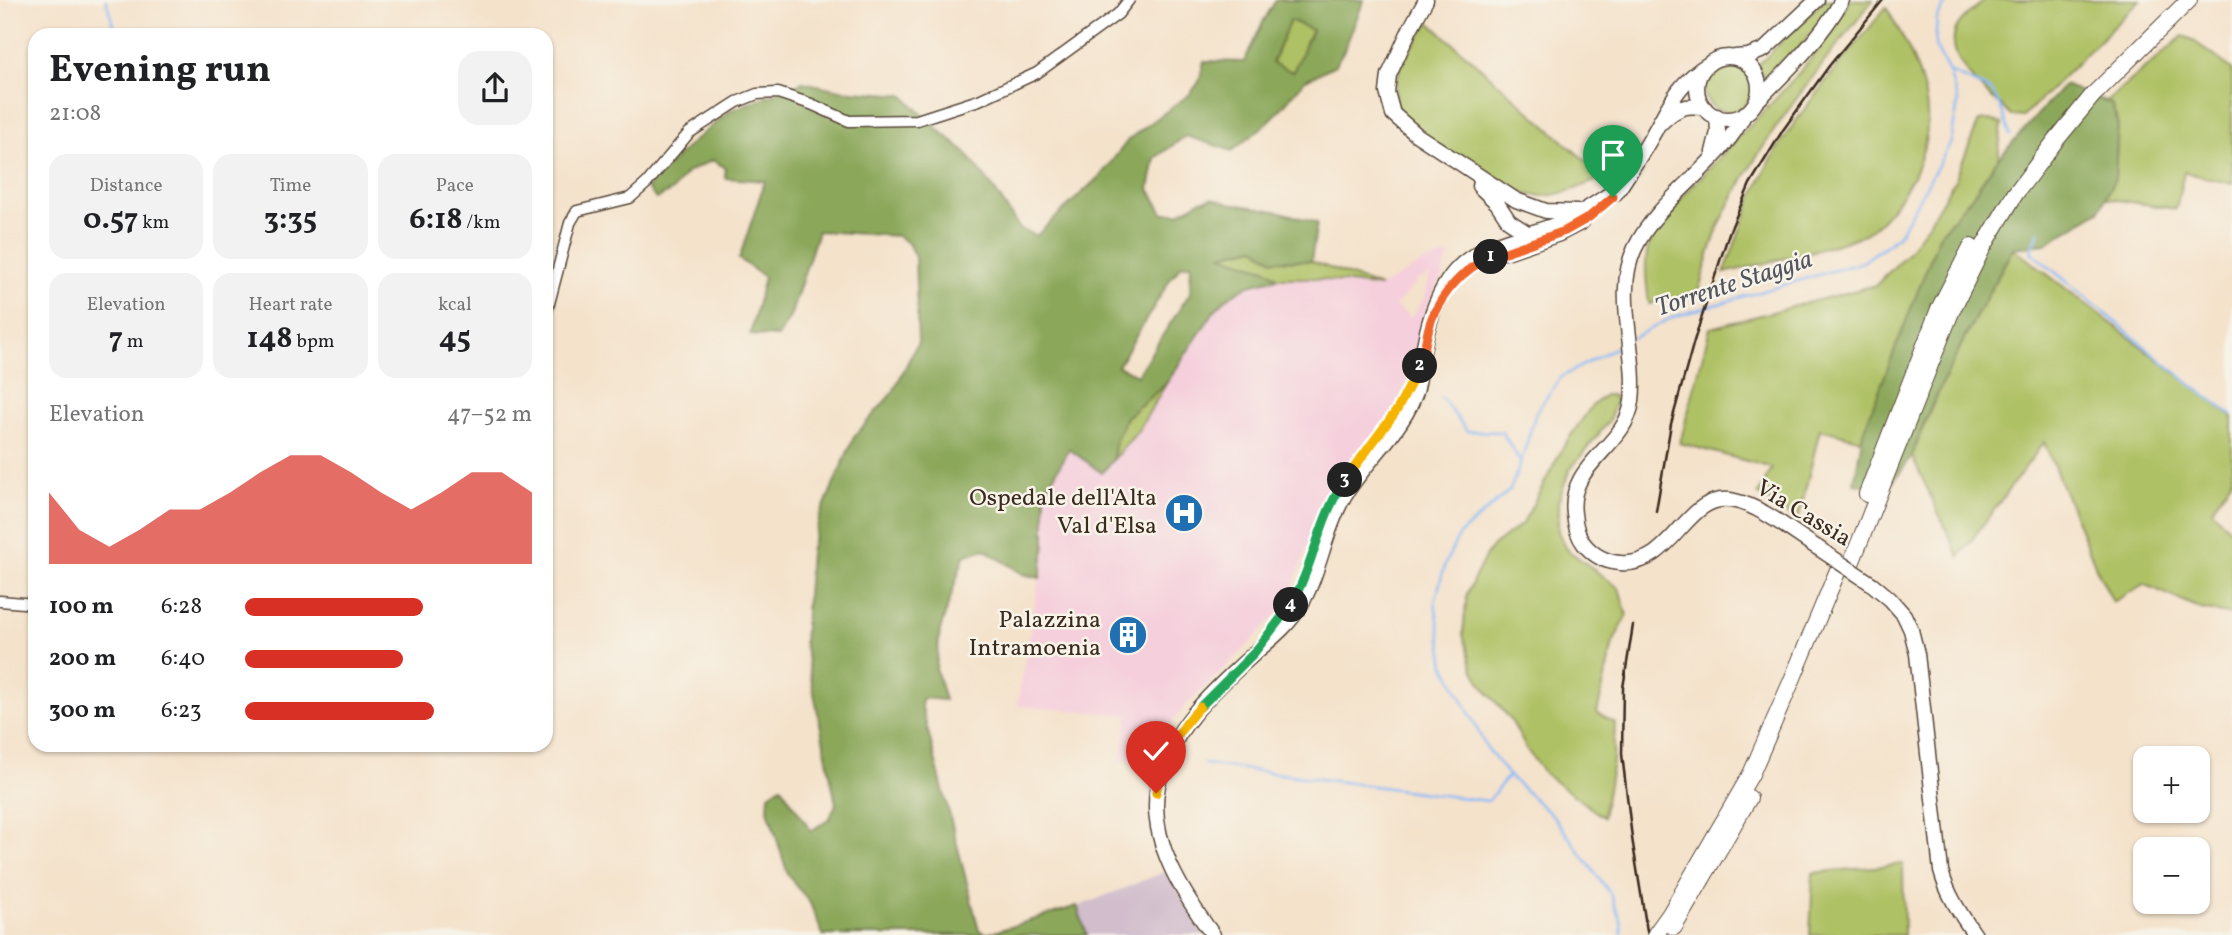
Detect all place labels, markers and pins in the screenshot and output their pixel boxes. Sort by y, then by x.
pin [1583,125,1643,197]
pin: 1 [1474,240,1508,274]
pin: 2 [1402,348,1438,384]
pin: 3 [1328,462,1362,498]
place label: Ospedale dell'Alta Val d'Elsa [969,482,1157,544]
hospital icon: Ospedale dell'Alta Val d'Elsa [1163,492,1205,534]
pin: 4 [1274,588,1308,622]
place label: Palazzina Intramoenia [969,604,1101,666]
building icon: Palazzina Intramoenia [1107,614,1149,656]
pin [1126,721,1186,793]

